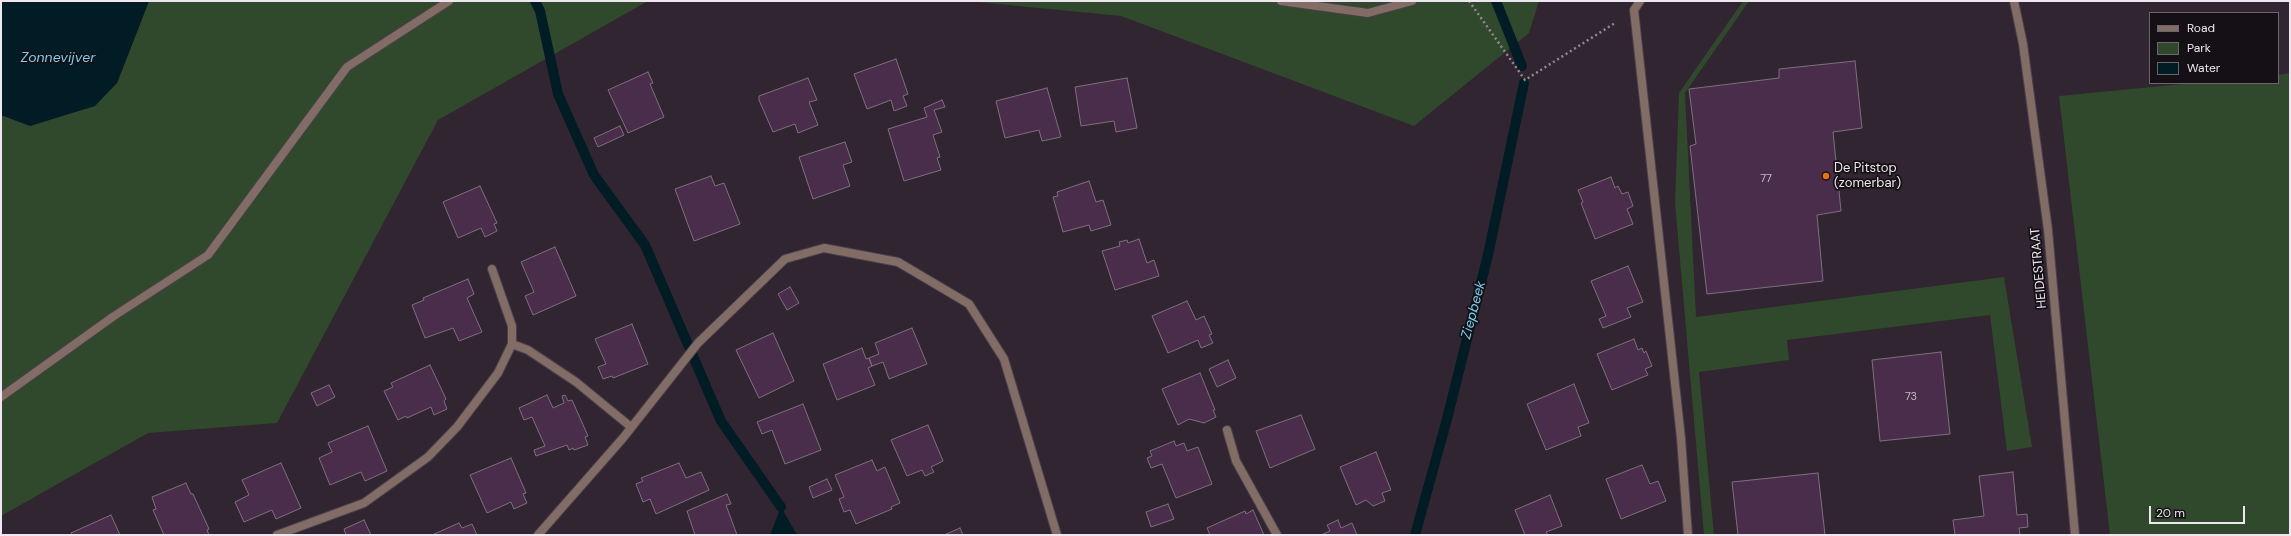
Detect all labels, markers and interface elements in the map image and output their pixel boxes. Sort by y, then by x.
legend [2149,12,2279,84]
text: Road [2187,20,2215,36]
text: Park [2187,40,2211,56]
water label: Zonnevijver [21,50,95,66]
text: Water [2187,60,2220,76]
place label: De Pitstop (zomerbar) [1834,161,1901,192]
marker: De Pitstop (zomerbar) [1821,171,1831,181]
house number: 77 [1760,172,1772,186]
street label: HEIDESTRAAT [2028,227,2050,309]
water label: Ziepbeek [1458,279,1490,341]
house number: 73 [1905,390,1917,404]
scale bar [2151,498,2247,524]
text: 20 m [2156,505,2185,521]

